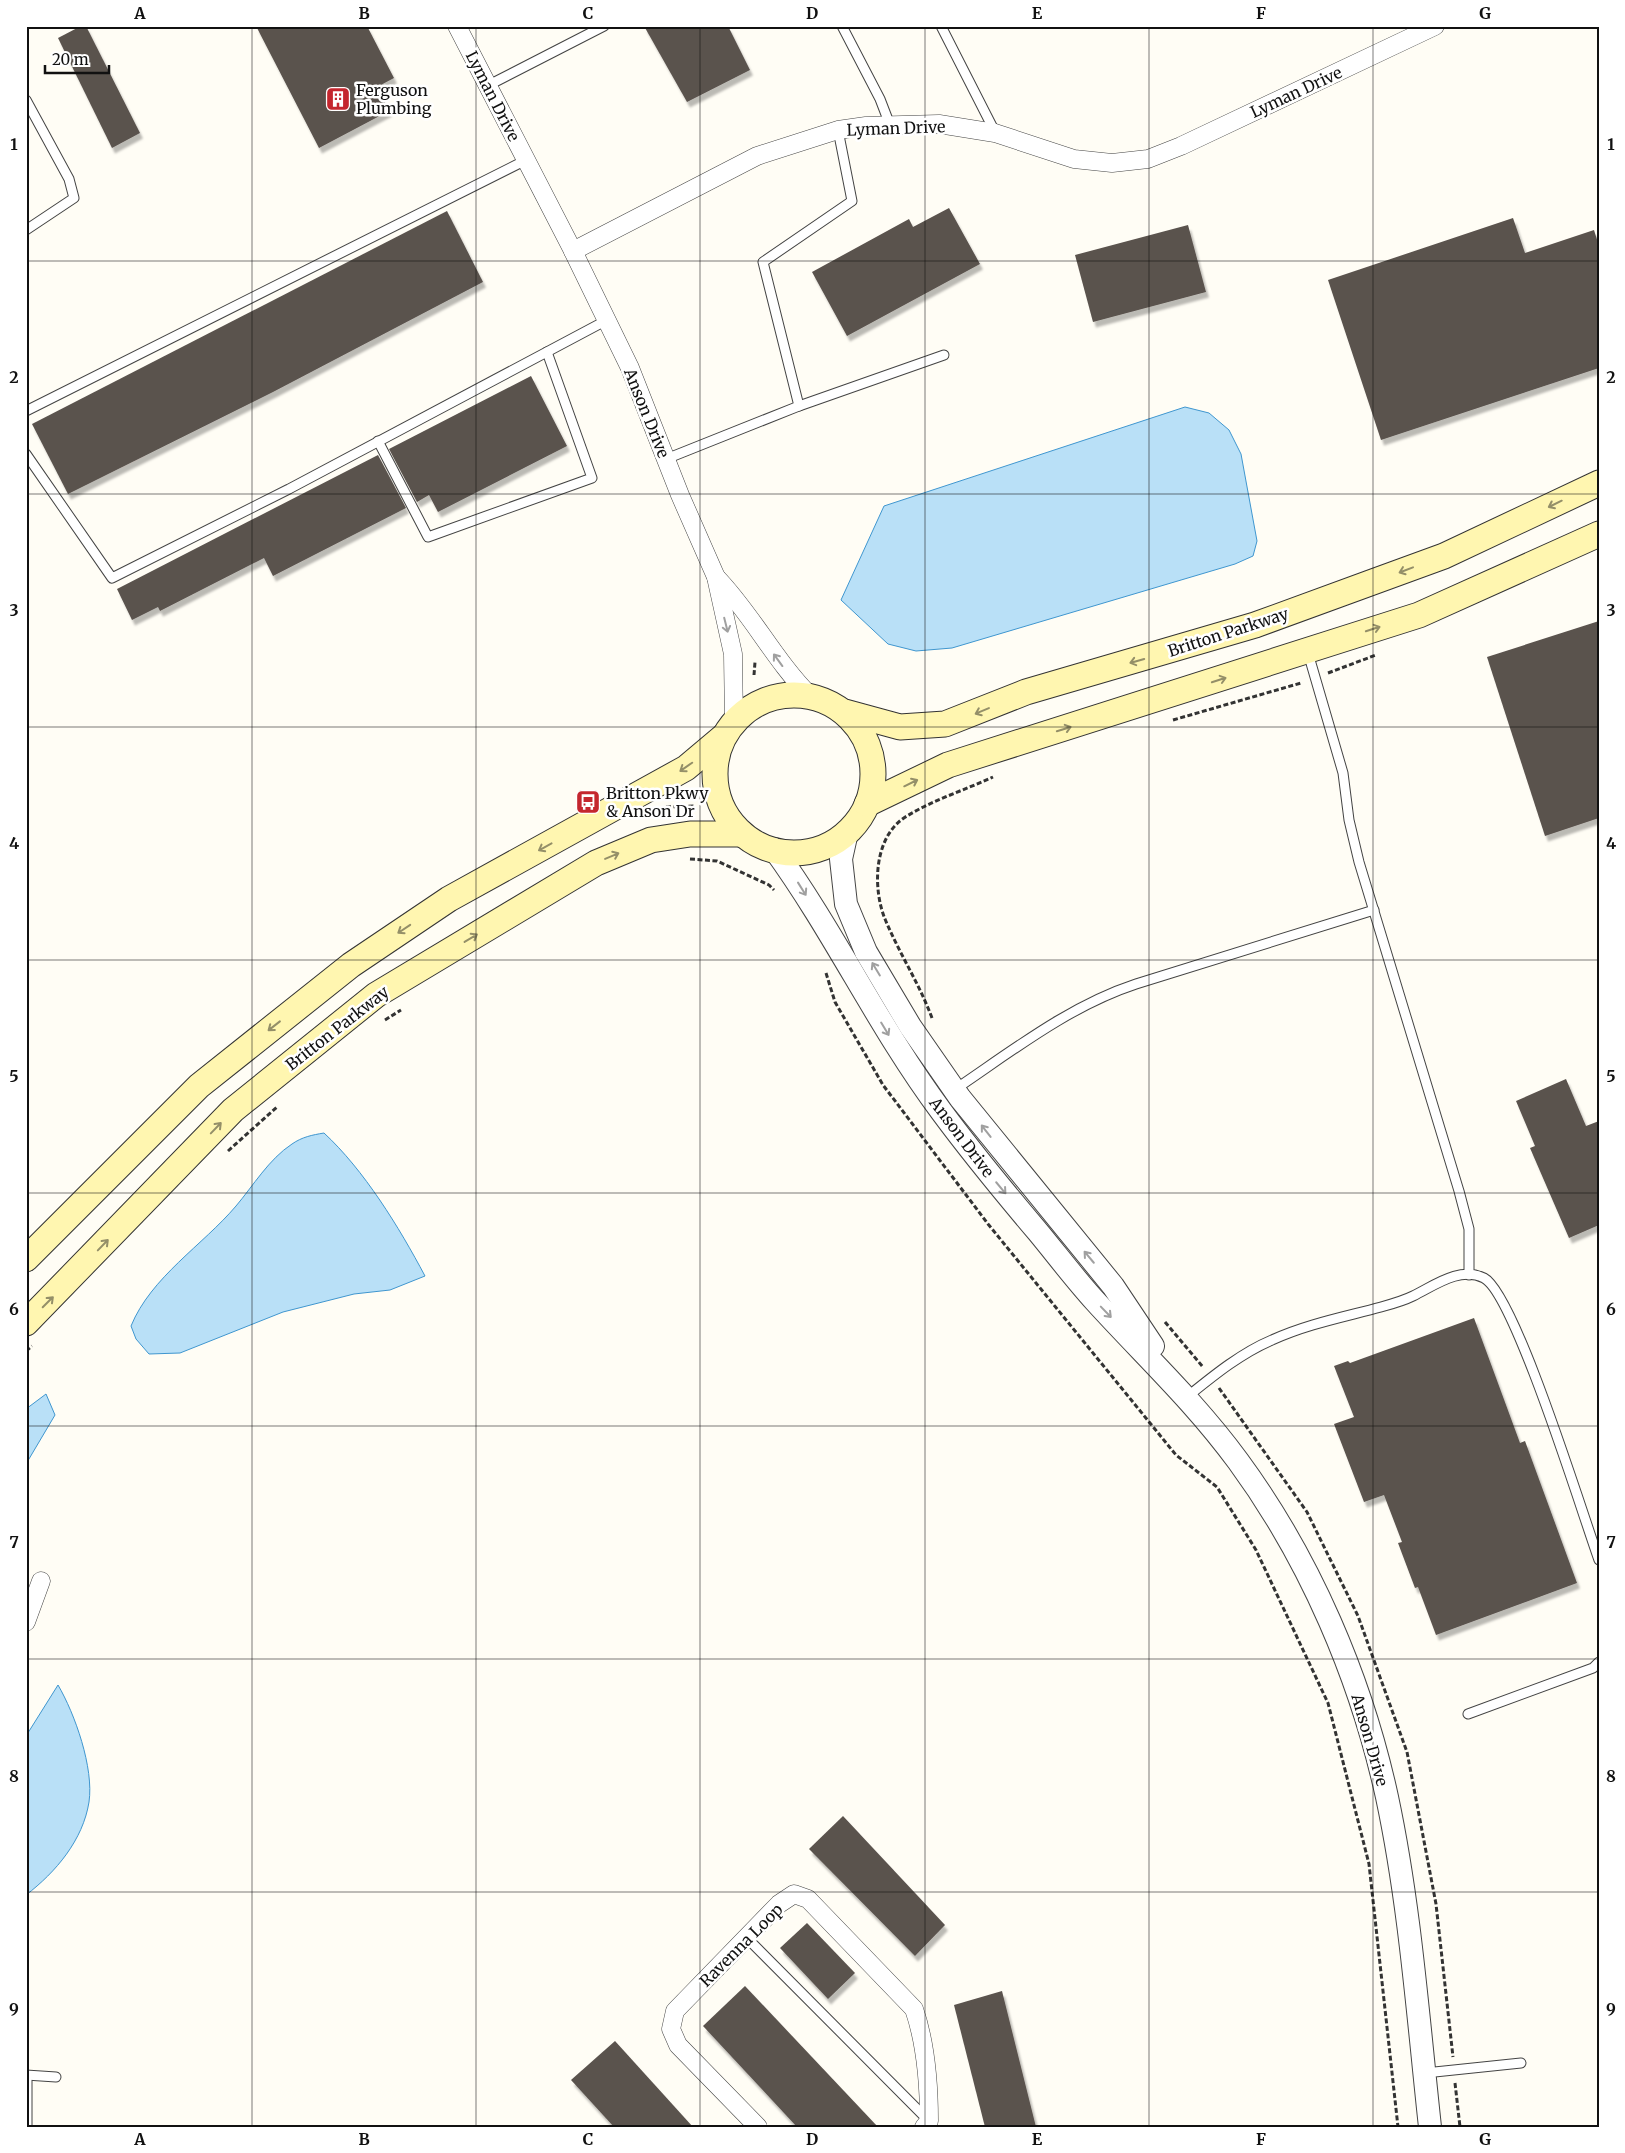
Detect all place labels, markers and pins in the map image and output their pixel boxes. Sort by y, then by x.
place label: Ferguson Plumbing [356,80,432,118]
building icon: Ferguson Plumbing [325,86,351,112]
place label: Britton Pkwy & Anson Dr [606,783,709,821]
bus stop icon: Britton Pkwy & Anson Dr [575,789,601,815]

